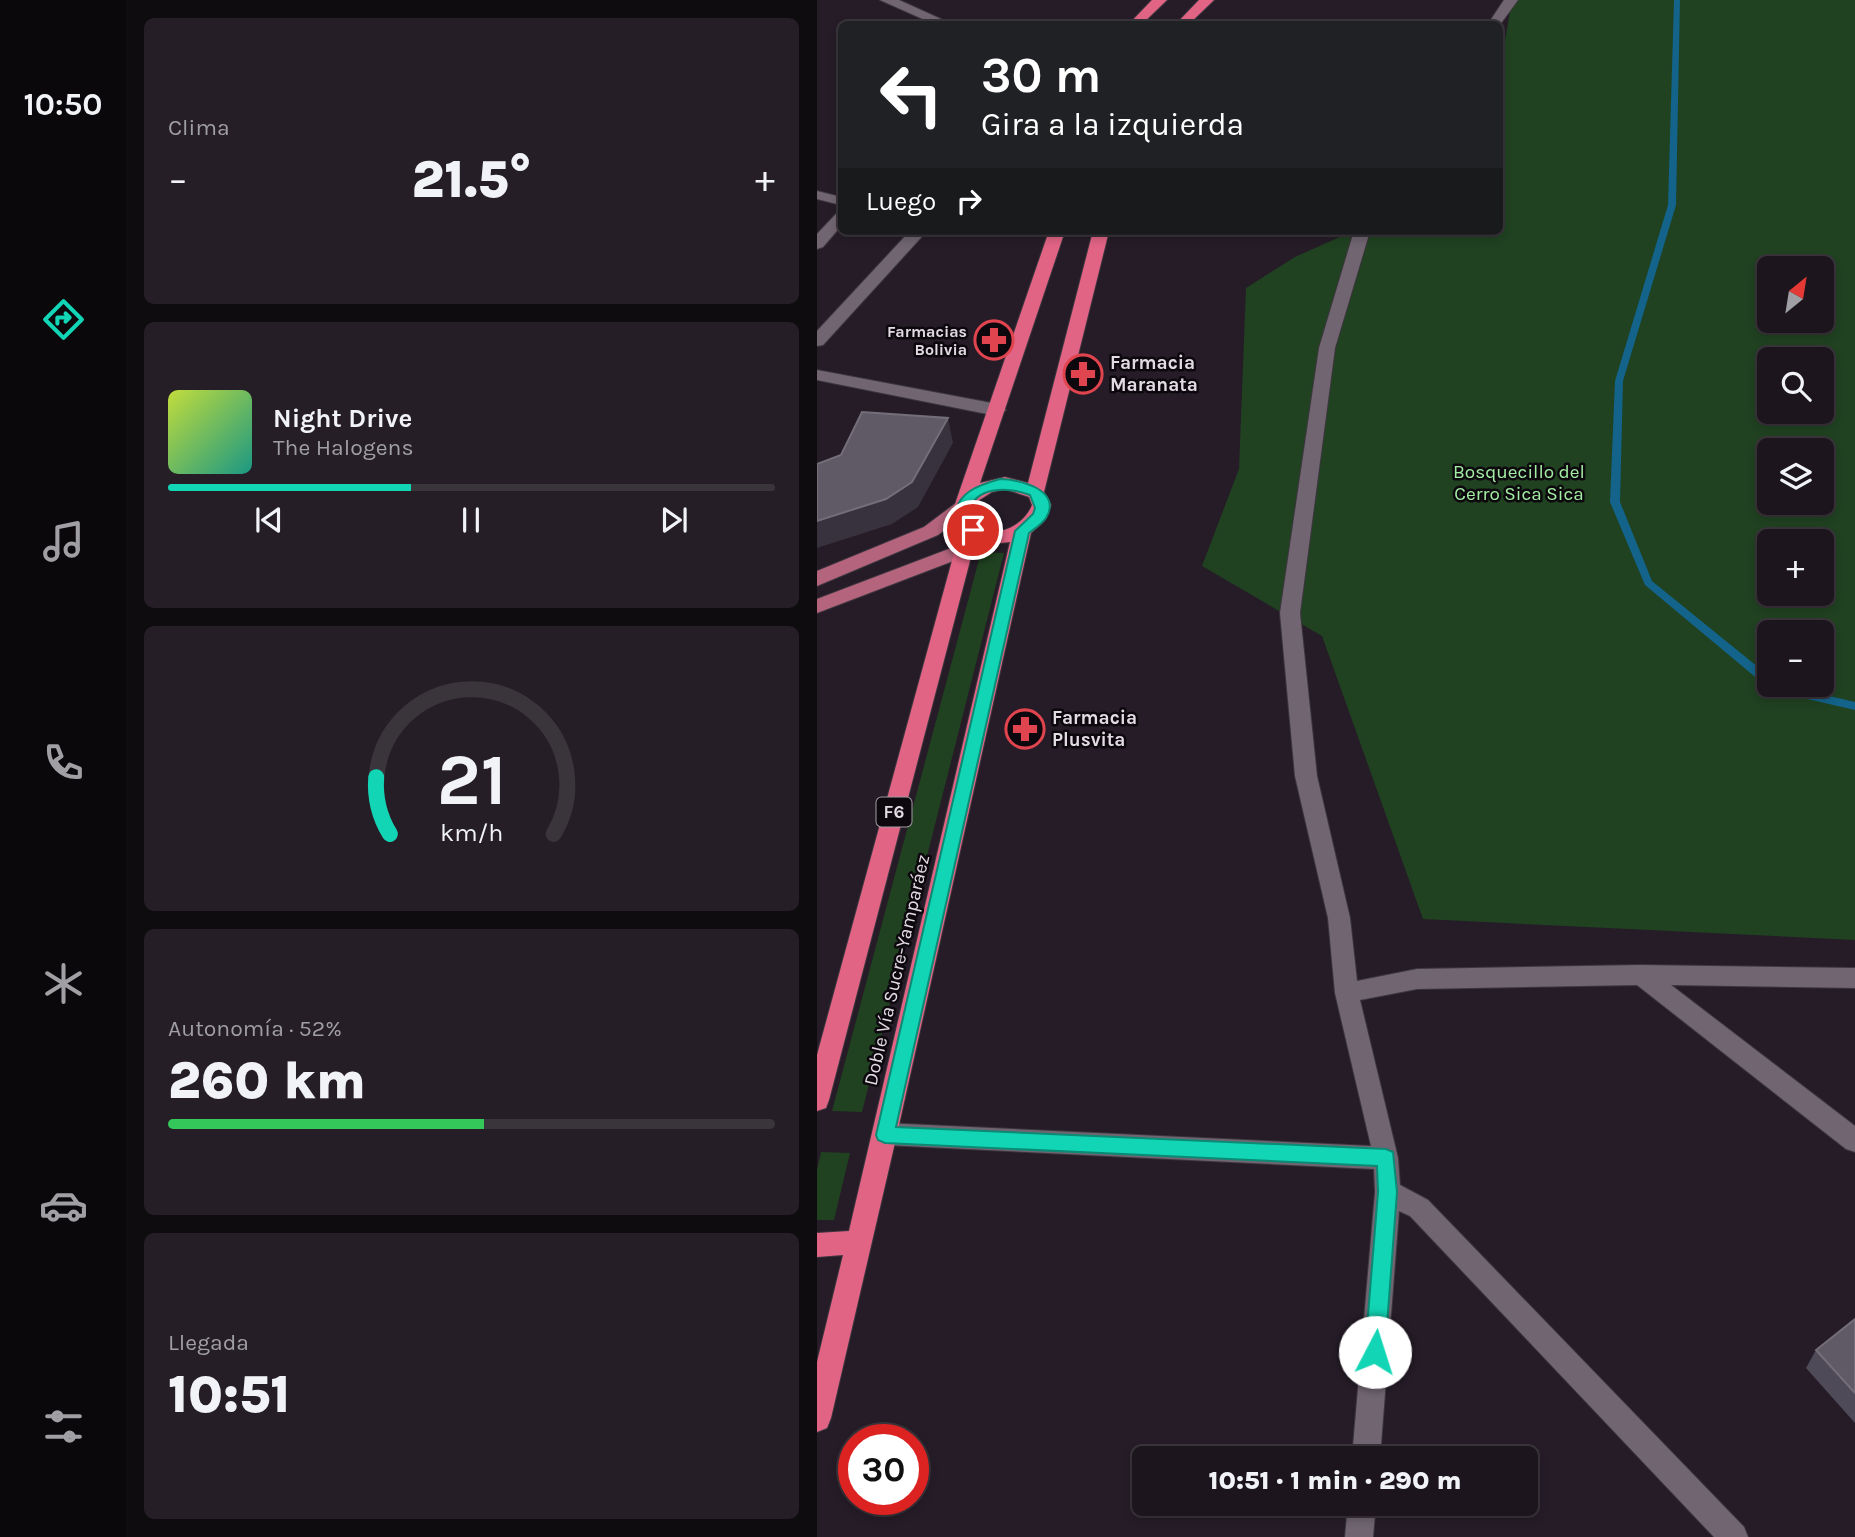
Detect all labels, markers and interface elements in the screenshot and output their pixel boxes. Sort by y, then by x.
text: 30 m [981,47,1101,104]
icon: left [866,49,957,140]
text: 10:50 [23,86,103,123]
text: Gira a la izquierda [981,106,1244,143]
text: Clima [168,114,230,141]
text: 21.5° [411,149,532,210]
text: − [168,157,188,202]
text: + [755,157,775,202]
icon: right [950,182,988,220]
text: Luego [866,186,936,217]
north arrow [1757,256,1834,332]
map controls [1757,256,1834,697]
icon: directions [39,295,88,344]
pharmacy icon: Farmacias Bolivia [973,319,1015,361]
place label: Farmacias Bolivia [887,322,967,359]
button: search [1757,347,1834,424]
place label: Farmacia Maranata [1110,352,1198,396]
pharmacy icon: Farmacia Maranata [1062,353,1104,395]
text: Night Drive [273,403,412,434]
text: The Halogens [273,434,413,461]
button: layers [1757,438,1834,515]
park label: Bosquecillo del Cerro Sica Sica [1453,461,1585,505]
pin [943,500,1003,560]
icon: previous [250,501,288,539]
icon: pause [452,501,490,539]
icon: next [655,501,693,539]
icon: arrive [954,511,992,549]
icon: music [39,517,88,566]
button: + [1757,529,1834,606]
button: − [1757,620,1834,697]
place label: Farmacia Plusvita [1052,707,1137,751]
pharmacy icon: Farmacia Plusvita [1004,708,1046,750]
icon: phone [39,738,88,787]
text: 21 [437,738,507,823]
road number: F6 [877,798,911,826]
text: km/h [440,818,503,847]
street label: Doble Vía Sucre-Yamparáez [860,852,934,1088]
icon: climate [39,959,88,1008]
text: Autonomía · 52% [168,1015,342,1042]
text: 260 km [168,1050,366,1111]
icon: car [39,1181,88,1230]
position arrow [1338,1315,1412,1389]
text: Llegada [168,1329,249,1356]
text: 10:51 [168,1364,290,1425]
icon: filters [39,1402,88,1451]
speed limit sign: 30 [838,1424,929,1515]
text: 10:51 · 1 min · 290 m [1208,1465,1462,1496]

